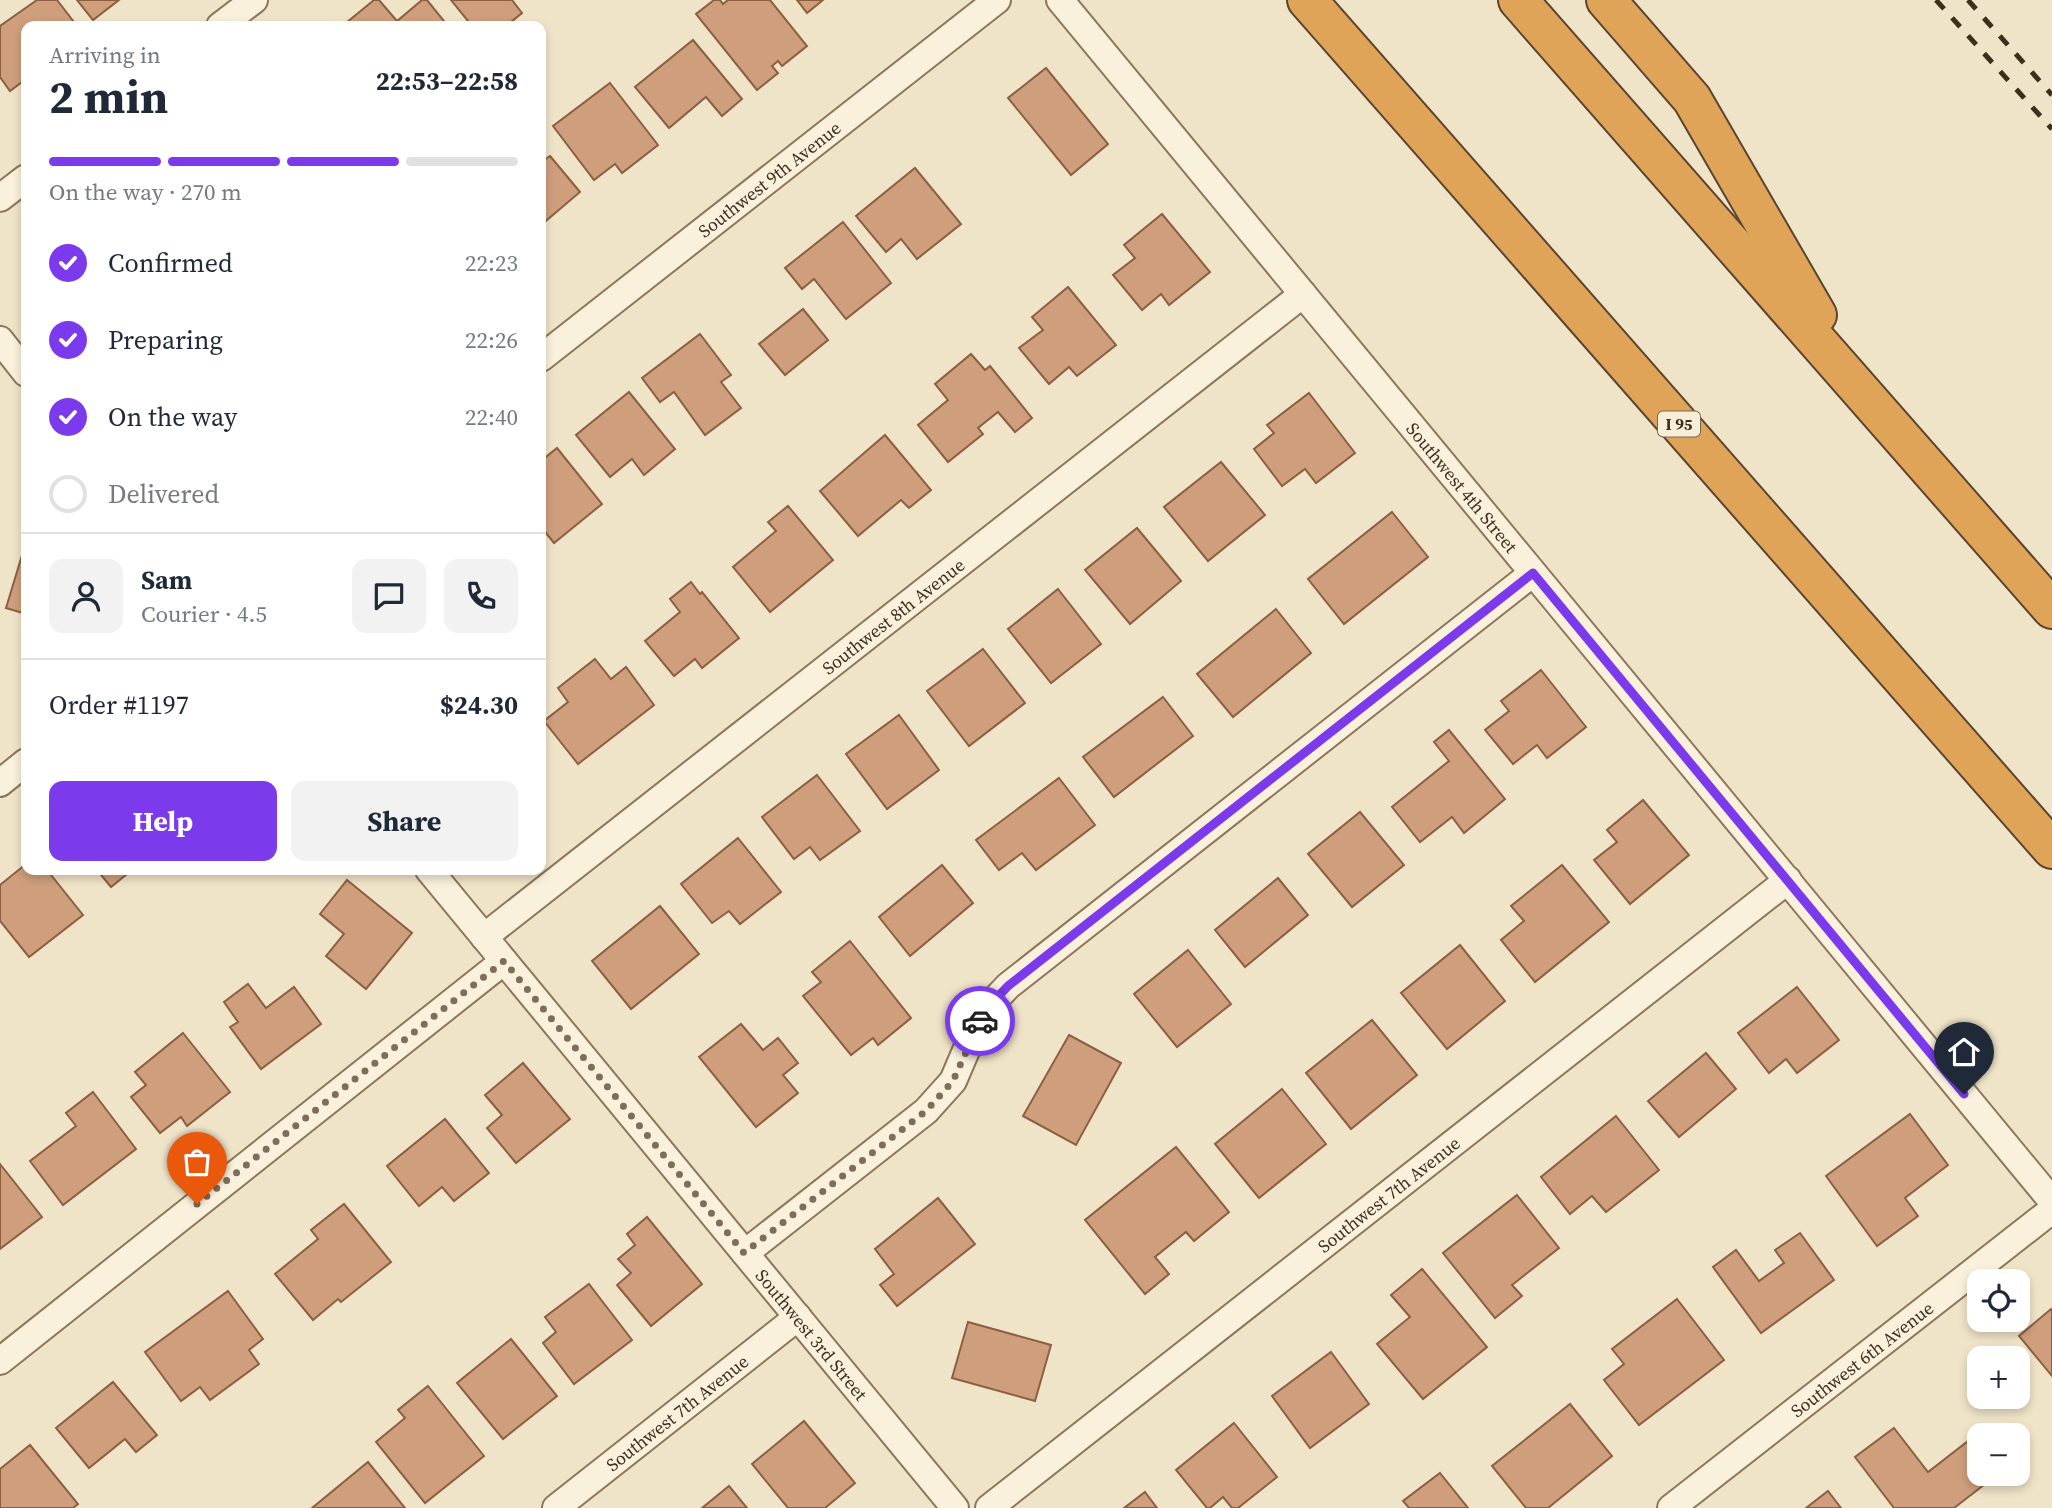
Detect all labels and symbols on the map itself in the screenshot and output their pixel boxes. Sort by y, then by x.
street label: Southwest 9th Avenue [693,115,846,243]
road number: I 95 [1658,412,1700,436]
street label: Southwest 4th Street [1401,417,1524,558]
street label: Southwest 8th Avenue [816,552,970,680]
courier [945,986,1015,1056]
pin [1934,1022,1994,1094]
street label: Southwest 7th Avenue [1312,1130,1465,1258]
pin [167,1132,227,1204]
street label: Southwest 3rd Street [750,1263,874,1406]
street label: Southwest 6th Avenue [1785,1295,1938,1423]
street label: Southwest 7th Avenue [600,1349,753,1477]

